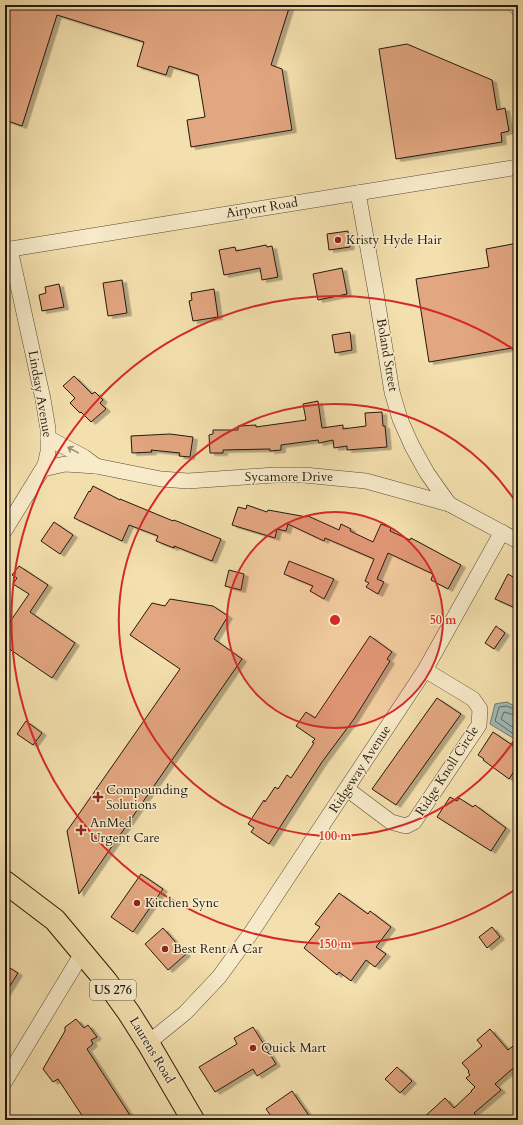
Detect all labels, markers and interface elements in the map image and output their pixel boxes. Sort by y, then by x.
street label: Airport Road [225,193,299,223]
place label: Kristy Hyde Hair [346,231,442,249]
marker: Kristy Hyde Hair [333,235,343,245]
street label: Boland Street [372,317,402,393]
street label: Lindsay Avenue [23,349,57,439]
one-way arrow [67,446,79,454]
street label: Sycamore Drive [245,468,333,486]
text: 50 m [430,612,457,628]
centre of rings [328,613,342,627]
street label: Ridgeway Avenue [325,722,395,816]
street label: Ridge Knoll Circle [411,722,483,819]
place label: Compounding Solutions [106,781,188,814]
marker: Compounding Solutions [93,792,103,802]
place label: AnMed Urgent Care [90,814,160,847]
marker: AnMed Urgent Care [75,824,87,836]
text: 100 m [319,828,352,844]
place label: Kitchen Sync [145,894,219,912]
marker: Kitchen Sync [132,898,142,908]
text: 150 m [319,936,352,952]
place label: Best Rent A Car [173,940,263,958]
marker: Best Rent A Car [160,944,170,954]
road number: US 276 [90,980,136,1000]
street label: Laurens Road [125,1013,179,1087]
place label: Quick Mart [261,1039,326,1057]
marker: Quick Mart [248,1043,258,1053]

